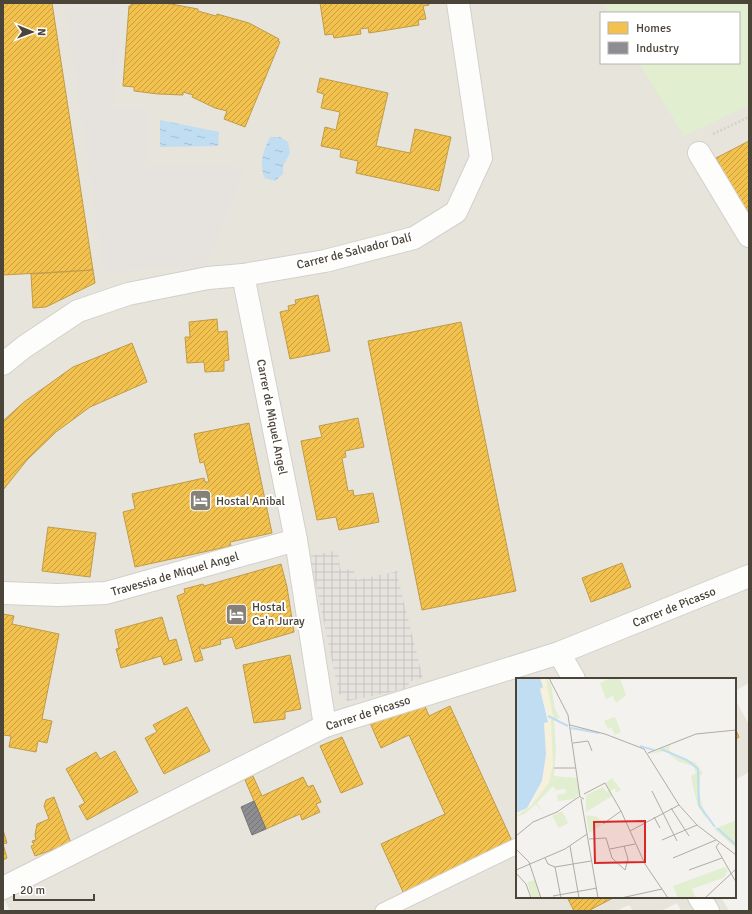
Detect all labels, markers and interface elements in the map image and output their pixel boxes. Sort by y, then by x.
north arrow [12,12,52,52]
legend [600,12,740,64]
text: Homes [636,21,671,36]
text: N [35,28,48,36]
text: Industry [636,41,679,56]
street label: Carrer de Salvador Dalí [295,230,414,273]
street label: Carrer de Miquel Angel [253,358,290,477]
hotel icon: Hostal Anibal [187,488,213,514]
place label: Hostal Anibal [216,494,286,509]
street label: Travessia de Miquel Angel [110,549,241,600]
street label: Carrer de Picasso [630,584,718,631]
place label: Hostal Ca'n Juray [252,600,305,629]
hotel icon: Hostal Ca'n Juray [224,601,250,627]
inset map [516,678,736,898]
street label: Carrer de Picasso [324,693,413,734]
scale bar [14,876,94,902]
text: 20 m [20,883,45,898]

